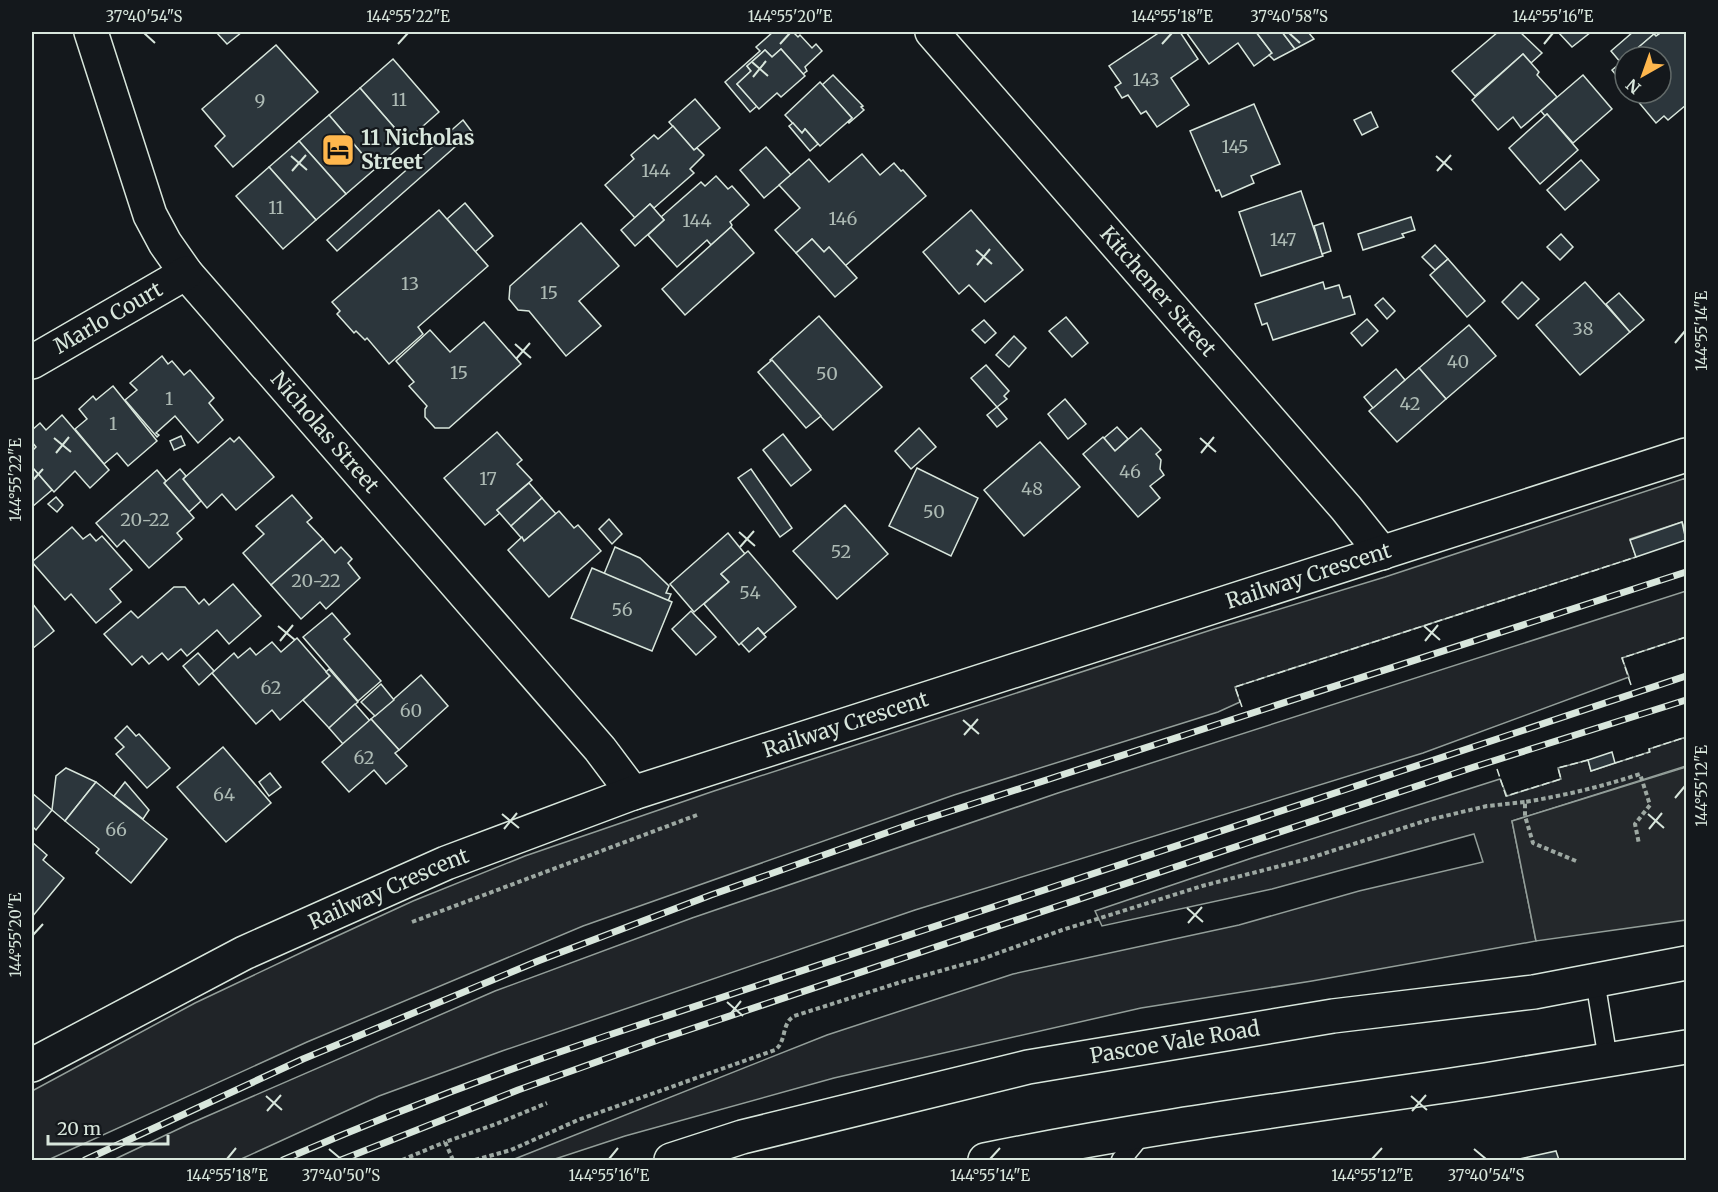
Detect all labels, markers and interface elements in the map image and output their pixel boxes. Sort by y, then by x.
text: 37°40'54"S [106,7,182,26]
text: 144°55'22"E [366,7,450,26]
text: 144°55'20"E [748,7,833,26]
text: 144°55'18"E [1131,7,1213,26]
text: 37°40'58"S [1250,7,1328,26]
text: 144°55'16"E [1513,7,1594,26]
north arrow [1613,45,1673,105]
house number: 143 [1133,68,1159,91]
text: N [1622,75,1645,98]
house number: 11 [391,88,407,111]
house number: 9 [255,89,265,112]
place label: 11 Nicholas Street [361,124,475,175]
hotel icon: 11 Nicholas Street [320,132,356,168]
house number: 145 [1221,135,1249,158]
house number: 144 [641,159,671,182]
house number: 11 [268,196,284,219]
house number: 146 [829,207,858,230]
house number: 144 [682,209,712,232]
street label: Kitchener Street [1094,221,1222,362]
house number: 147 [1270,228,1296,251]
house number: 13 [401,272,419,295]
street label: Marlo Court [49,276,167,360]
house number: 15 [540,281,558,304]
text: 144°55'14"E [1692,290,1711,371]
house number: 38 [1573,317,1593,340]
house number: 40 [1447,350,1469,373]
house number: 15 [450,361,468,384]
house number: 50 [816,362,838,385]
street label: Nicholas Street [265,366,385,498]
house number: 1 [165,387,173,410]
house number: 42 [1400,392,1420,415]
house number: 1 [109,412,117,435]
text: 144°55'22"E [6,438,25,522]
house number: 46 [1119,460,1141,483]
house number: 17 [479,467,497,490]
house number: 48 [1021,477,1043,500]
house number: 50 [923,500,945,523]
house number: 20-22 [120,508,170,531]
street label: Railway Crescent [1222,537,1394,615]
house number: 52 [831,540,851,563]
house number: 20-22 [291,569,341,592]
house number: 54 [739,581,761,604]
house number: 56 [611,598,633,621]
house number: 62 [261,676,281,699]
street label: Railway Crescent [760,685,932,763]
house number: 60 [400,699,422,722]
text: 144°55'12"E [1692,745,1711,827]
house number: 62 [354,746,374,769]
house number: 64 [213,783,235,806]
house number: 66 [105,818,127,841]
street label: Railway Crescent [304,842,472,935]
text: 144°55'20"E [6,892,25,977]
street label: Pascoe Vale Road [1088,1014,1262,1069]
scale bar [48,1108,168,1146]
text: 20 m [57,1117,101,1140]
text: 144°55'18"E [186,1166,268,1185]
text: 37°40'50"S [302,1166,380,1185]
text: 144°55'16"E [569,1166,650,1185]
text: 144°55'14"E [950,1166,1031,1185]
text: 144°55'12"E [1331,1166,1413,1185]
text: 37°40'54"S [1448,1166,1524,1185]

